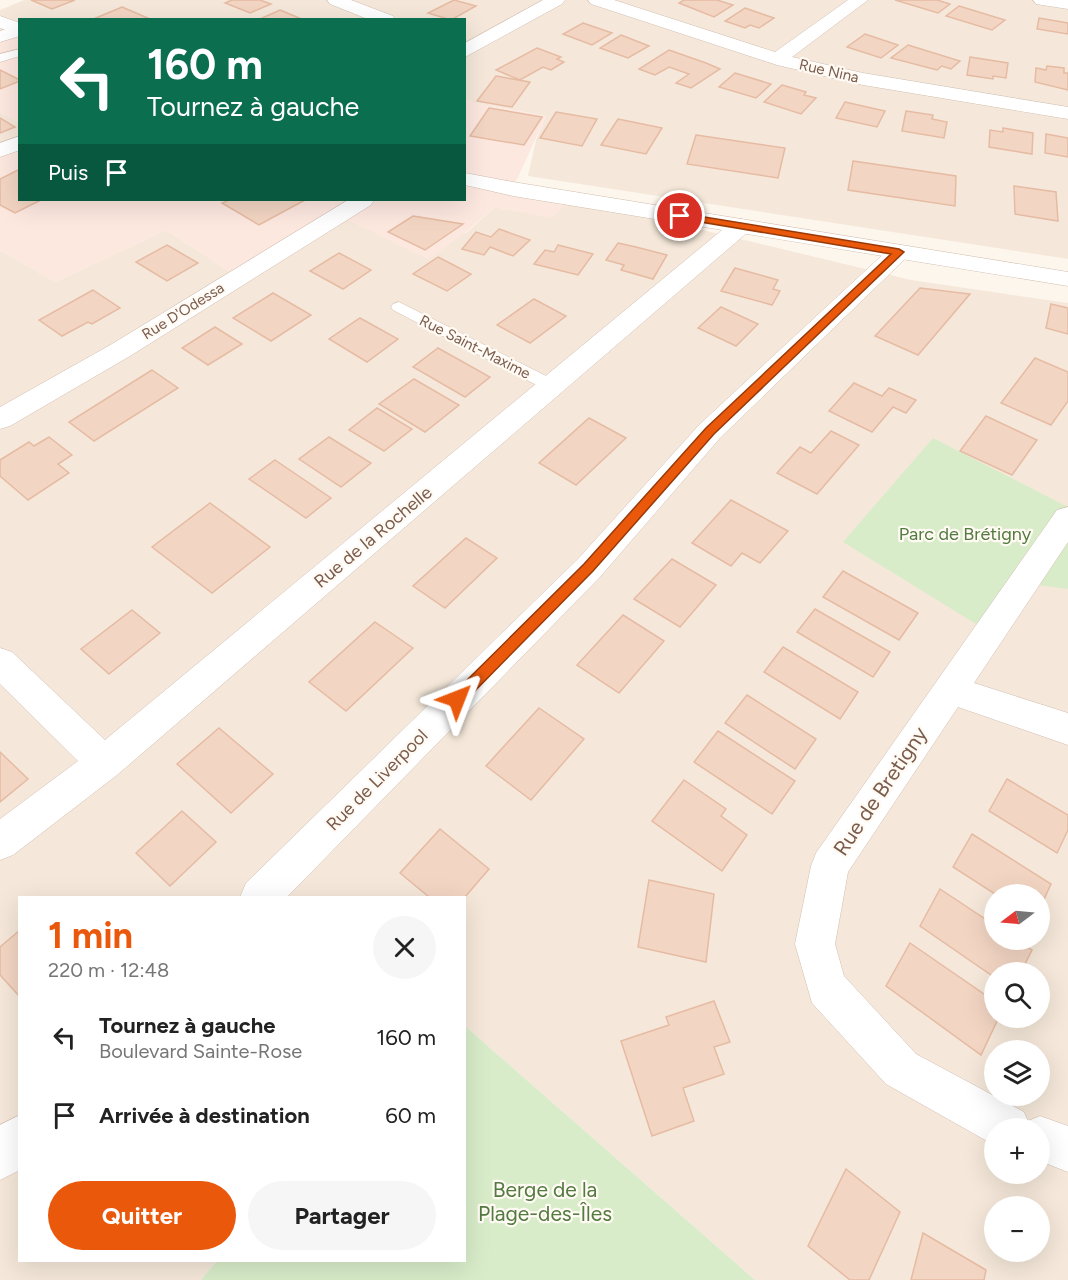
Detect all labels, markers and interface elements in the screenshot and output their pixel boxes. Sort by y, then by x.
text: 160 m [147,39,263,90]
icon: left [48,42,126,120]
street label: Rue Nina [797,55,861,87]
text: Tournez à gauche [147,90,359,123]
icon: arrive [100,156,133,189]
text: Puis [48,159,88,186]
pin [654,190,705,241]
icon: arrive [663,199,696,232]
street label: Rue D'Odessa [139,279,227,343]
street label: Rue Saint-Maxime [416,311,534,383]
street label: Rue de la Rochelle [310,481,437,593]
park label: Parc de Brétigny [899,523,1032,545]
position arrow [425,667,489,731]
street label: Rue de Bretigny [828,722,932,860]
street label: Rue de Liverpool [322,725,432,835]
north arrow [984,884,1050,950]
map controls [984,884,1050,1262]
text: 1 min [48,914,133,957]
button: close [373,916,436,979]
text: 220 m · 12:48 [48,958,169,982]
button: search [984,962,1050,1028]
text: Tournez à gauche [99,1012,275,1039]
icon: left [48,1021,81,1054]
text: 160 m [376,1024,436,1051]
text: Boulevard Sainte-Rose [99,1039,302,1063]
button: layers [984,1040,1050,1106]
icon: arrive [48,1099,81,1132]
text: Arrivée à destination [99,1102,310,1129]
text: 60 m [385,1102,436,1129]
button: + [984,1118,1050,1184]
park label: Berge de la Plage-des-Îles [478,1177,612,1226]
button: Quitter [48,1181,236,1250]
button: Partager [248,1181,436,1250]
button: − [984,1196,1050,1262]

